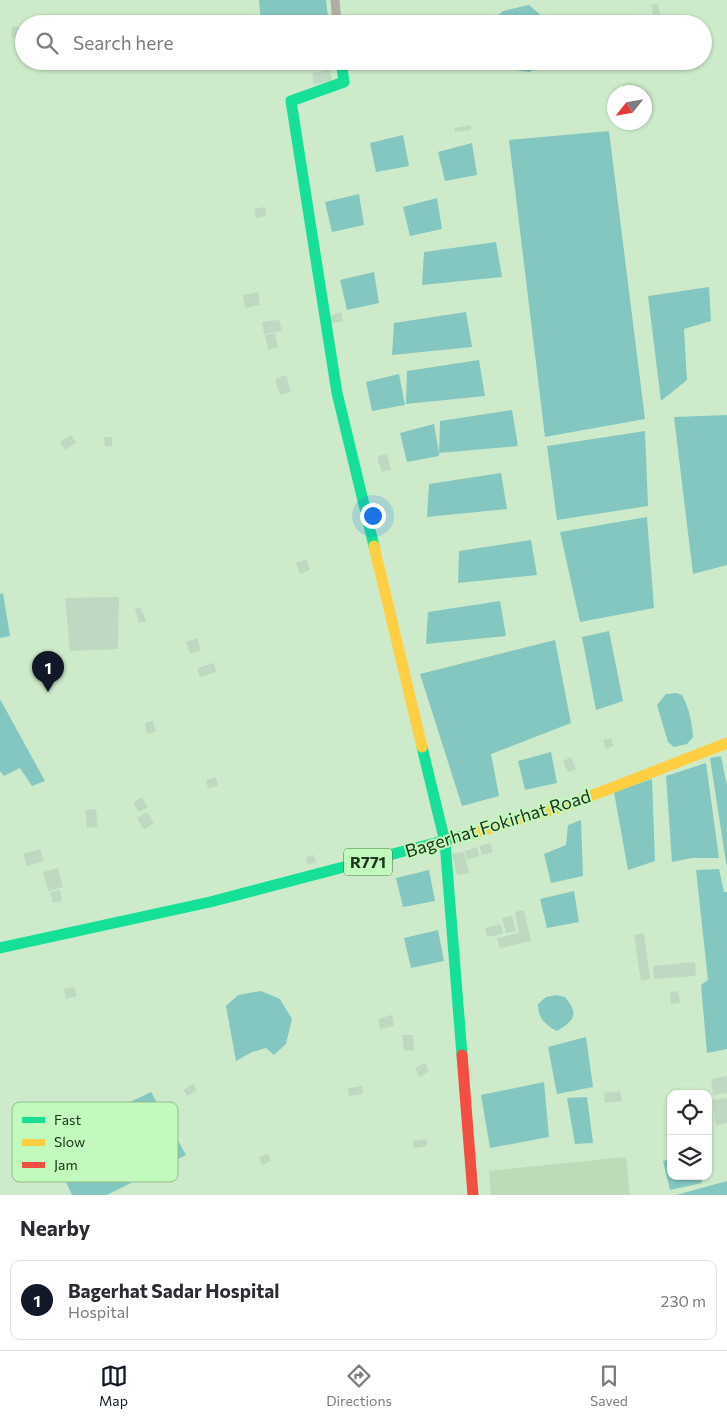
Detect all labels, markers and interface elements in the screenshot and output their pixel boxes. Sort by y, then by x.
search box [15,15,712,70]
icon: search [33,29,61,57]
text: Search here [73,31,173,54]
north arrow [607,85,652,130]
your location [360,503,386,529]
pin: 1 [32,651,64,692]
street label: Bagerhat Fokirhat Road [402,784,593,862]
road number: R771 [344,849,392,876]
map controls [667,1090,712,1180]
button: locate [667,1090,712,1135]
legend [12,1102,178,1182]
text: Fast [54,1111,81,1128]
text: Slow [54,1133,85,1150]
button: layers [667,1135,712,1180]
text: Jam [54,1156,78,1173]
text: Nearby [20,1215,90,1240]
text: Bagerhat Sadar Hospital [68,1279,279,1302]
text: 1 [33,1291,41,1310]
text: 230 m [661,1291,706,1310]
text: Hospital [68,1302,129,1321]
tab: Map [99,1362,128,1409]
tab: Directions [326,1362,392,1409]
tab: Saved [590,1362,628,1409]

